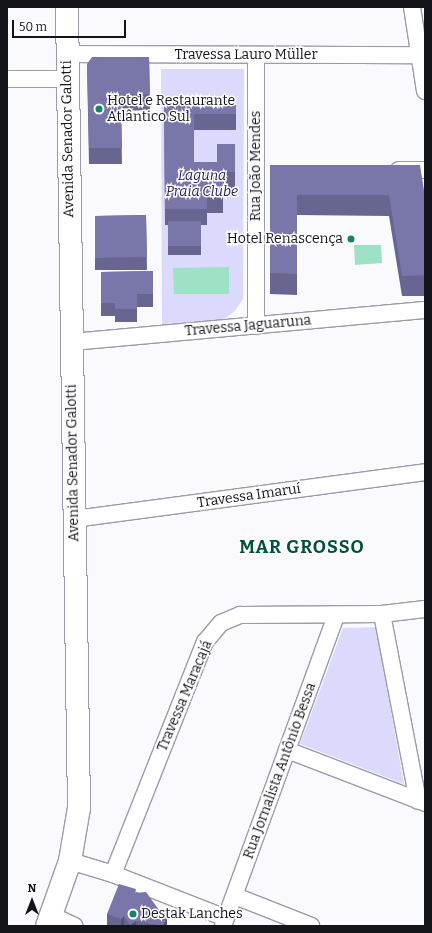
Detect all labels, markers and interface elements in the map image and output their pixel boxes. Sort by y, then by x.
scale bar [14,12,128,38]
text: 50 m [19,20,47,34]
street label: Travessa Lauro Müller [174,47,318,63]
street label: Avenida Senador Galotti [58,60,78,218]
place label: Hotel e Restaurante Atlântico Sul [107,93,235,126]
marker: Hotel e Restaurante Atlântico Sul [94,104,104,114]
street label: Rua João Mendes [248,111,264,221]
park label: Laguna Praia Clube [166,168,238,200]
place label: Hotel Renascença [227,231,343,247]
marker: Hotel Renascença [346,234,356,244]
street label: Travessa Jaguaruna [184,312,312,340]
street label: Avenida Senador Galotti [63,384,83,542]
street label: Travessa Imaruí [196,480,302,512]
district label: MAR GROSSO [239,536,365,558]
street label: Travessa Maracajá [154,638,216,754]
street label: Rua Jornalista Antônio Bessa [240,681,320,861]
north arrow [12,881,52,921]
text: N [28,882,36,895]
place label: Destak Lanches [141,906,243,922]
marker: Destak Lanches [128,909,138,919]

